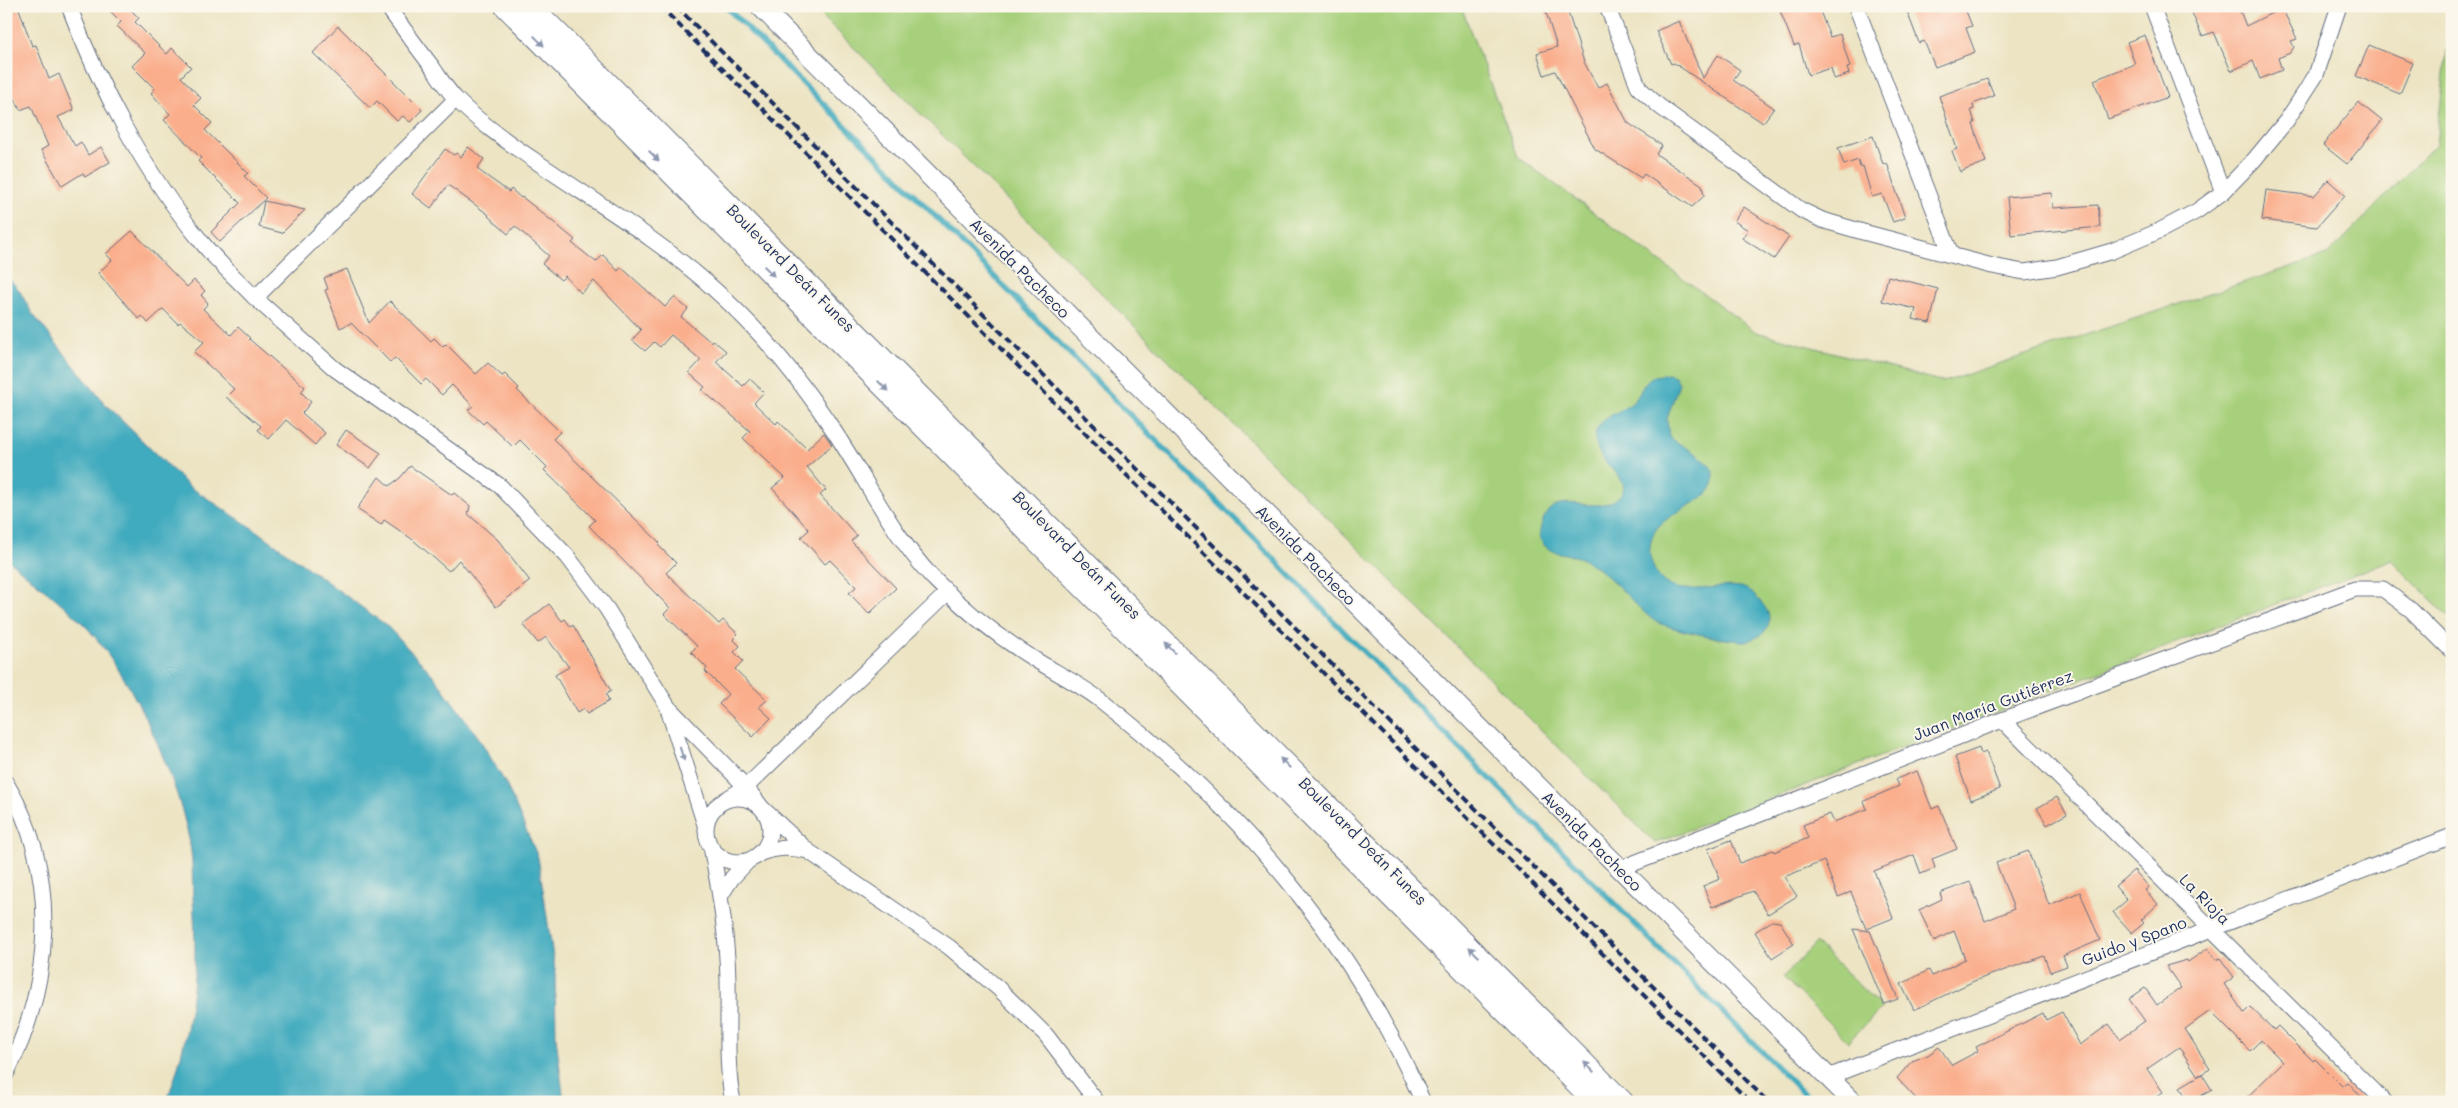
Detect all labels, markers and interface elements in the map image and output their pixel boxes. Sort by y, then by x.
one-way arrow [533,35,545,47]
one-way arrow [648,150,660,162]
street label: Boulevard Deán Funes [723,199,860,336]
street label: Avenida Pacheco [966,213,1075,322]
one-way arrow [762,265,774,277]
one-way arrow [877,380,889,392]
street label: Boulevard Deán Funes [1009,486,1146,623]
street label: Avenida Pacheco [1252,500,1361,609]
one-way arrow [1164,642,1176,654]
street label: Juan María Gutiérrez [1910,664,2076,745]
one-way arrow [678,747,686,762]
one-way arrow [1279,757,1291,769]
street label: Boulevard Deán Funes [1295,772,1432,909]
street label: Avenida Pacheco [1538,786,1647,895]
street label: La Rioja [2175,869,2235,929]
street label: Guido y Spano [2078,911,2189,970]
one-way arrow [1468,946,1480,958]
one-way arrow [1583,1061,1595,1073]

